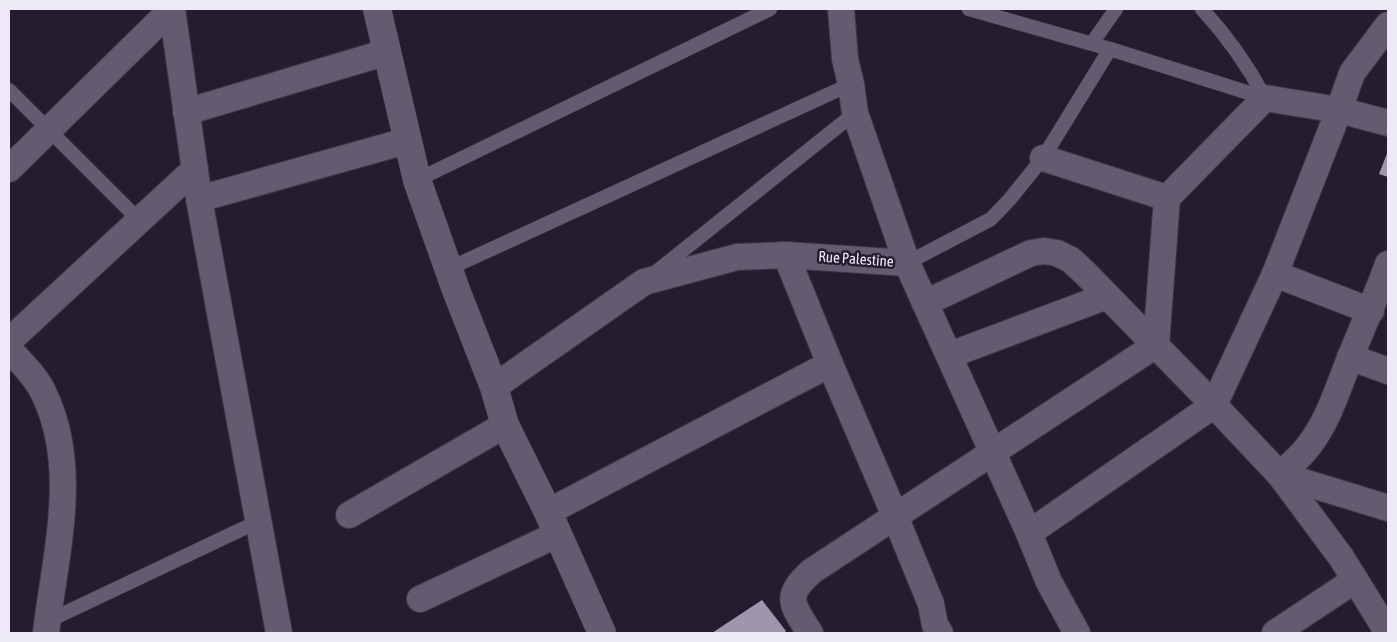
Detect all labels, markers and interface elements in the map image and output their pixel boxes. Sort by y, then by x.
street label: Rue Palestine [818,247,894,270]

